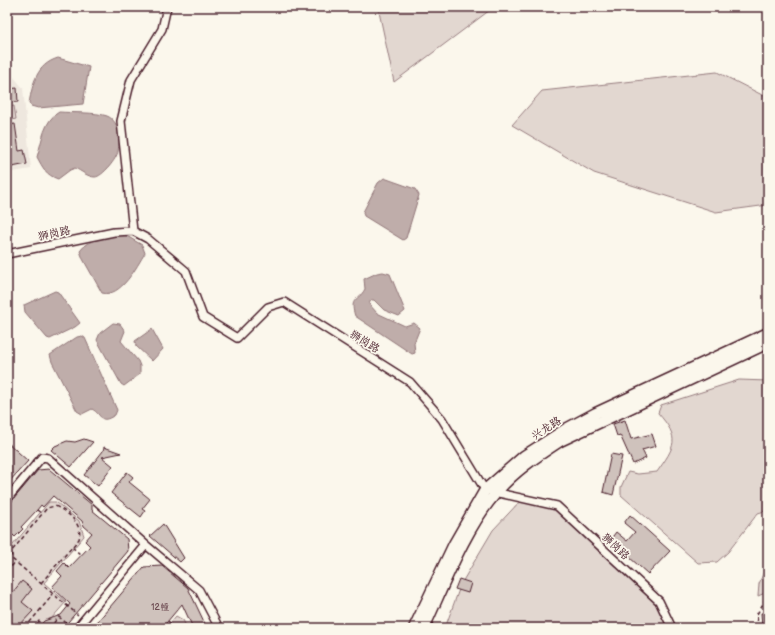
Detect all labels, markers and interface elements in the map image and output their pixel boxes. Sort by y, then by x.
street label: 狮岗路 [37,224,72,243]
street label: 狮岗路 [347,327,382,356]
street label: 兴龙路 [529,414,564,443]
street label: 狮岗路 [599,530,632,562]
house number: 12幢 [151,602,170,613]

